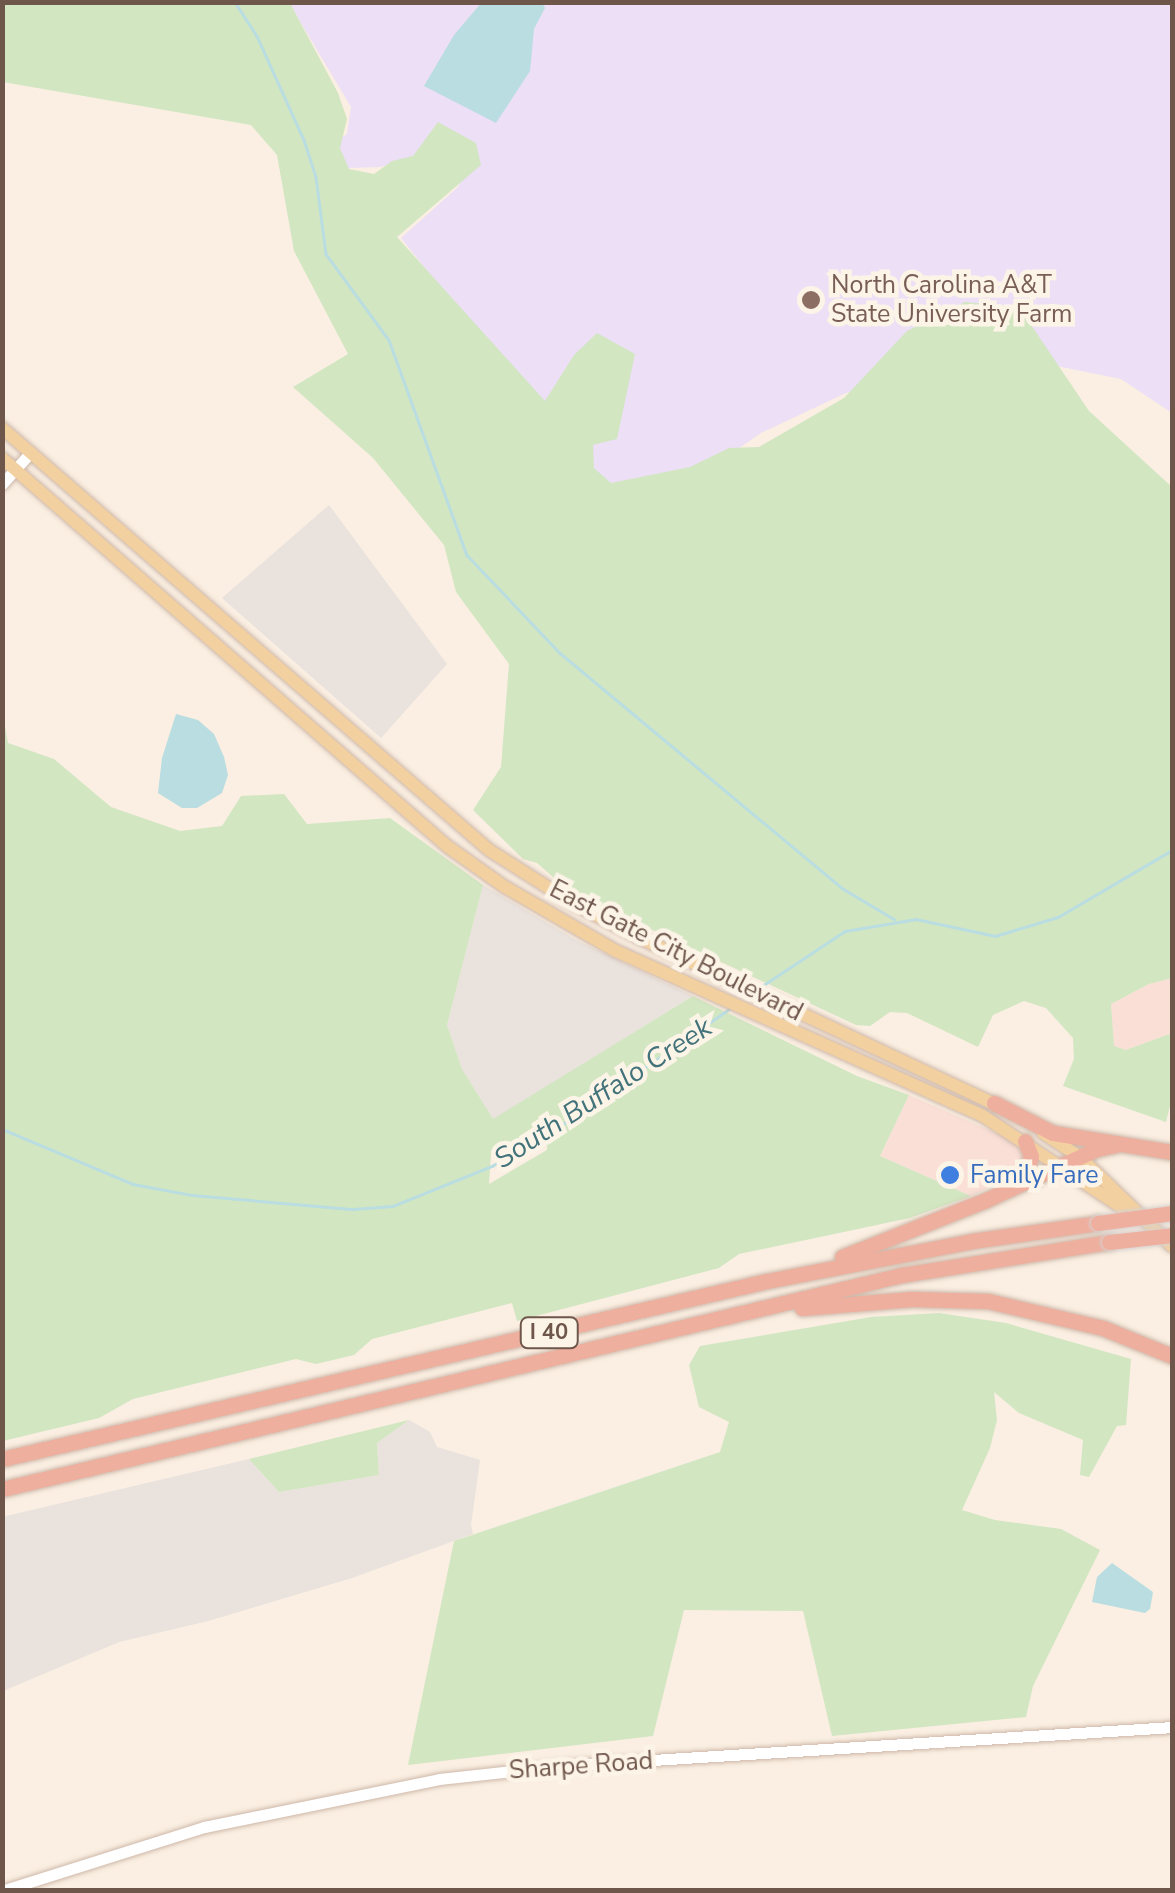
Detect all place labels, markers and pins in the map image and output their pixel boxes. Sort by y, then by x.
place label: North Carolina A&T State University Farm [831,271,1073,330]
marker: North Carolina A&T State University Farm [800,289,822,311]
place label: Family Fare [970,1160,1099,1190]
marker: Family Fare [939,1164,961,1186]

